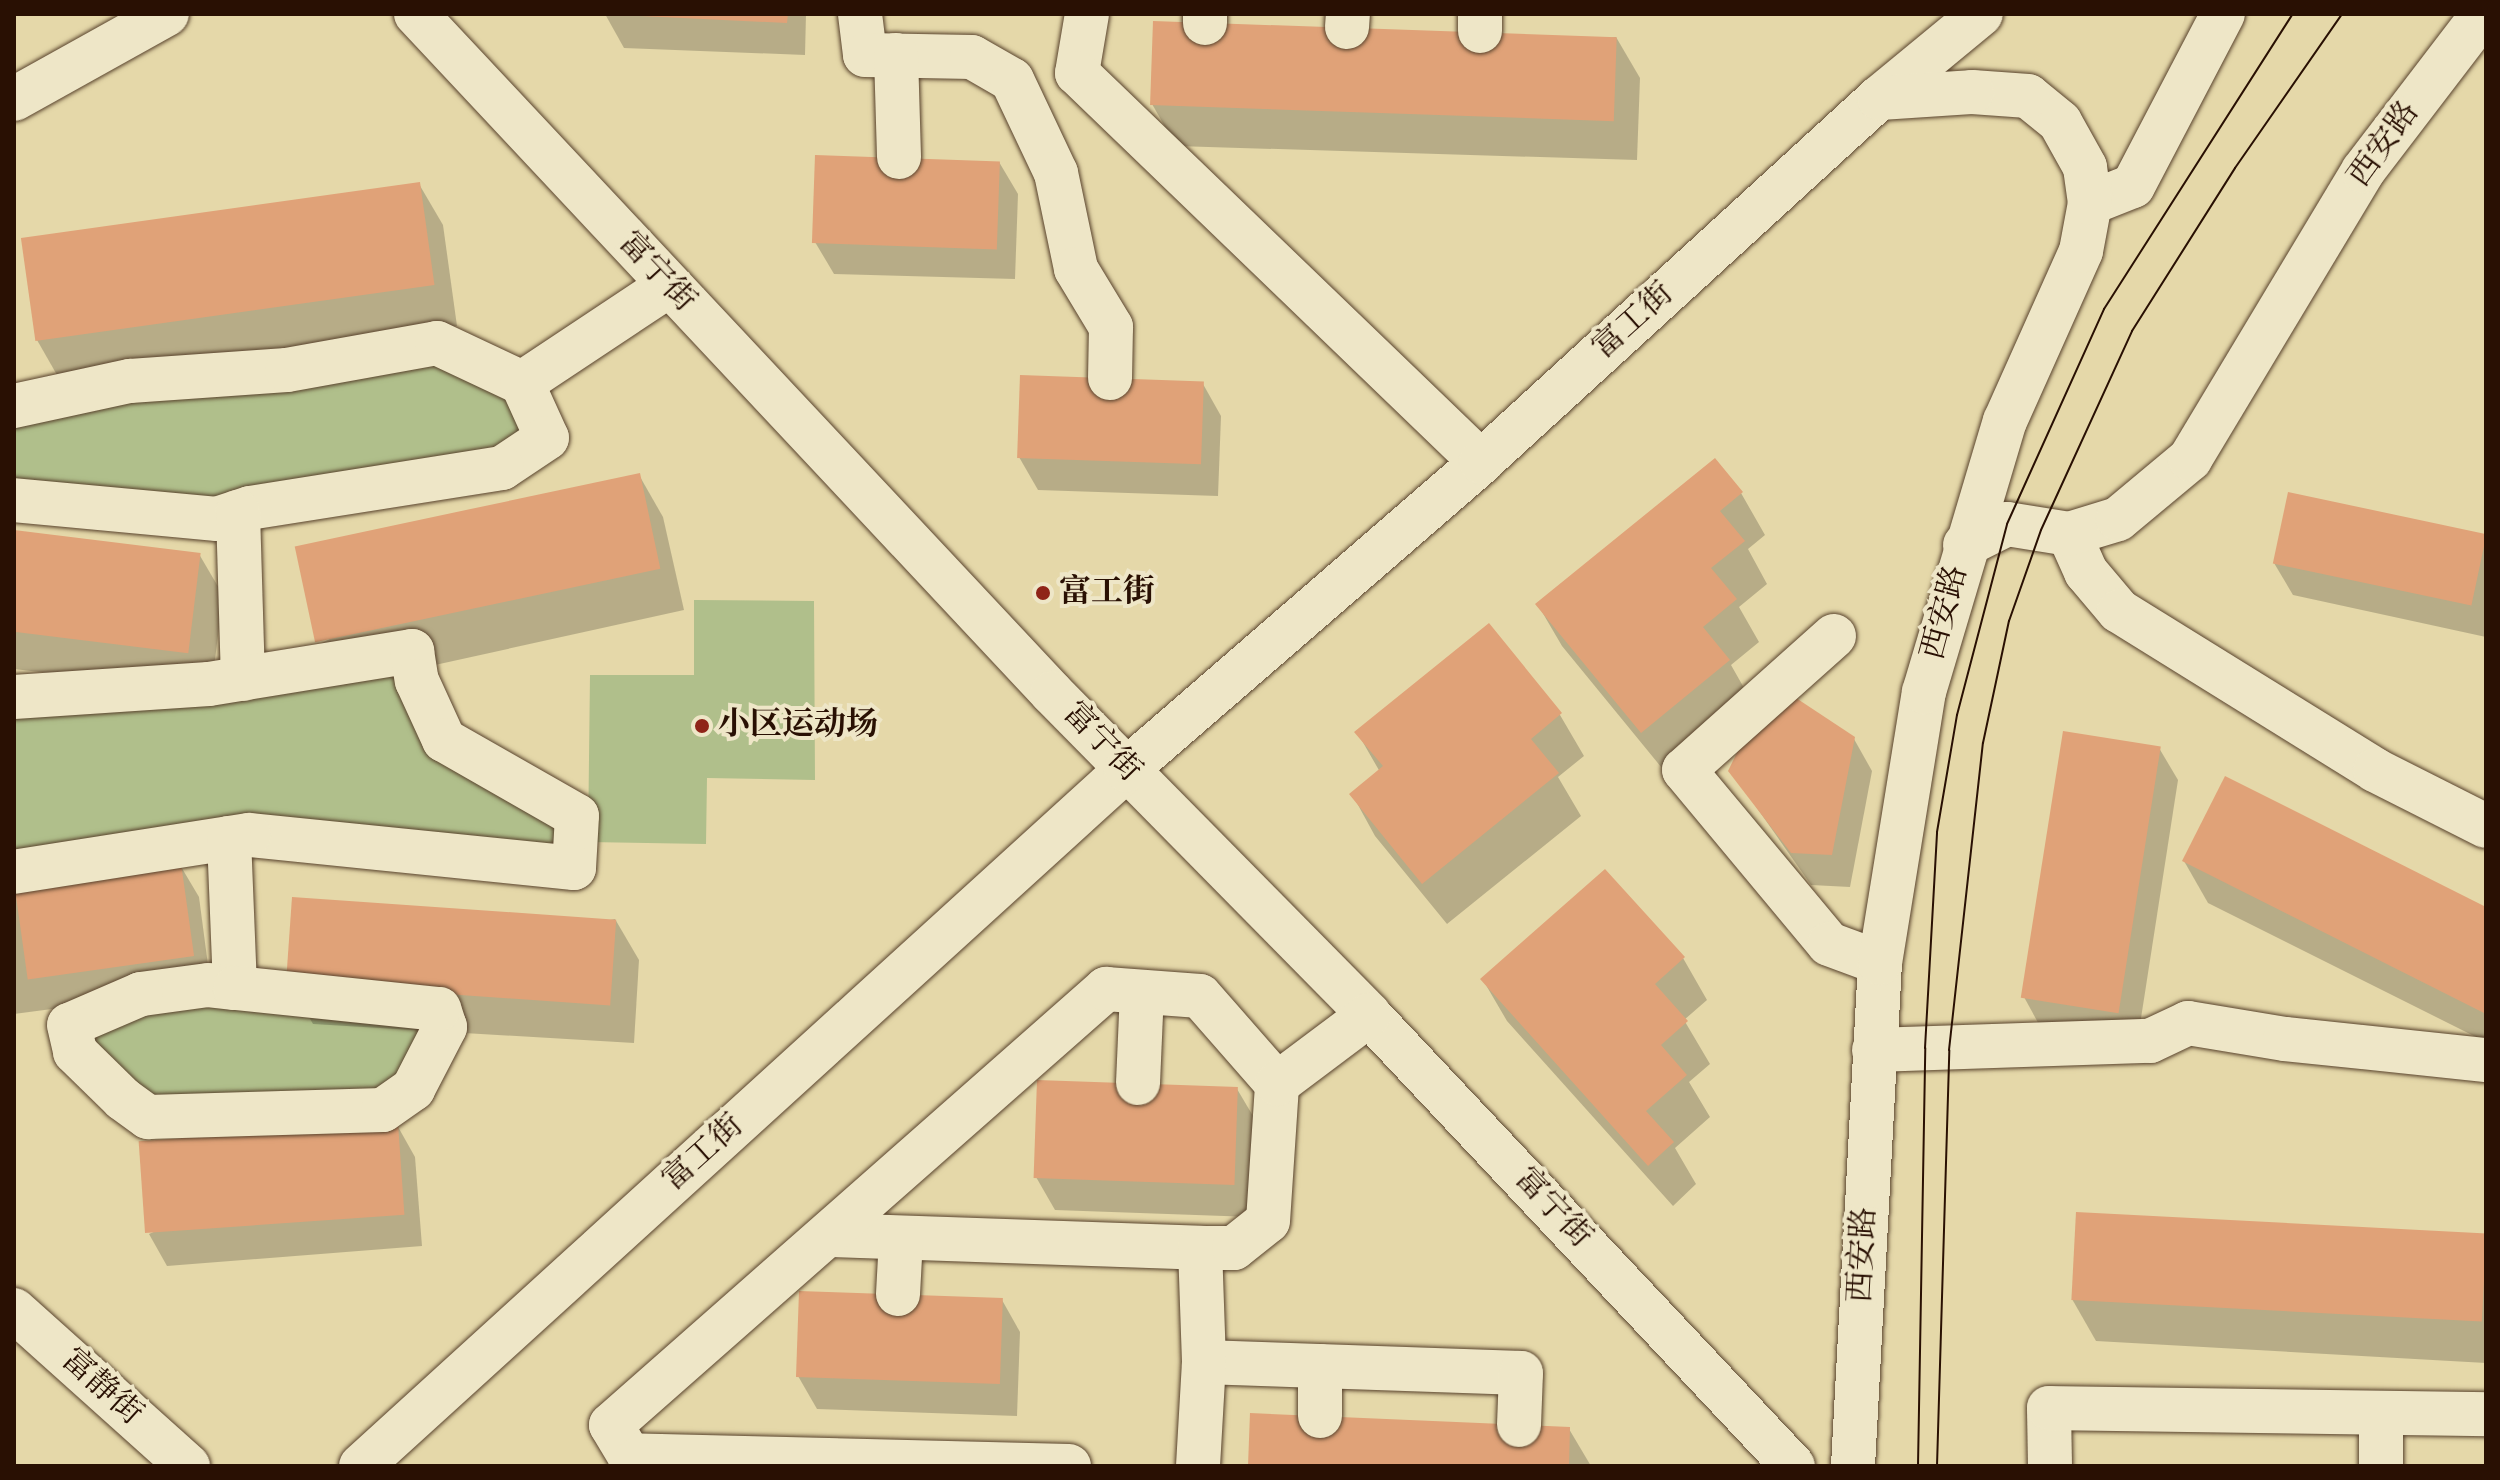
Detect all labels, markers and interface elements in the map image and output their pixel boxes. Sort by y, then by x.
street label: 西安路 [2341,95,2429,195]
street label: 富宁街 [609,225,703,321]
street label: 富工街 [1585,276,1683,368]
street label: 西安路 [1915,562,1977,664]
place label: 富工街 [1059,574,1155,612]
marker: 富工街 [1034,584,1052,602]
street label: 富宁街 [1054,695,1148,791]
place label: 小区运动场 [718,707,878,745]
marker: 小区运动场 [693,717,711,735]
street label: 富工街 [655,1108,753,1200]
street label: 富宁街 [1505,1161,1599,1257]
street label: 西安路 [1842,1206,1886,1304]
street label: 富静街 [52,1342,150,1434]

